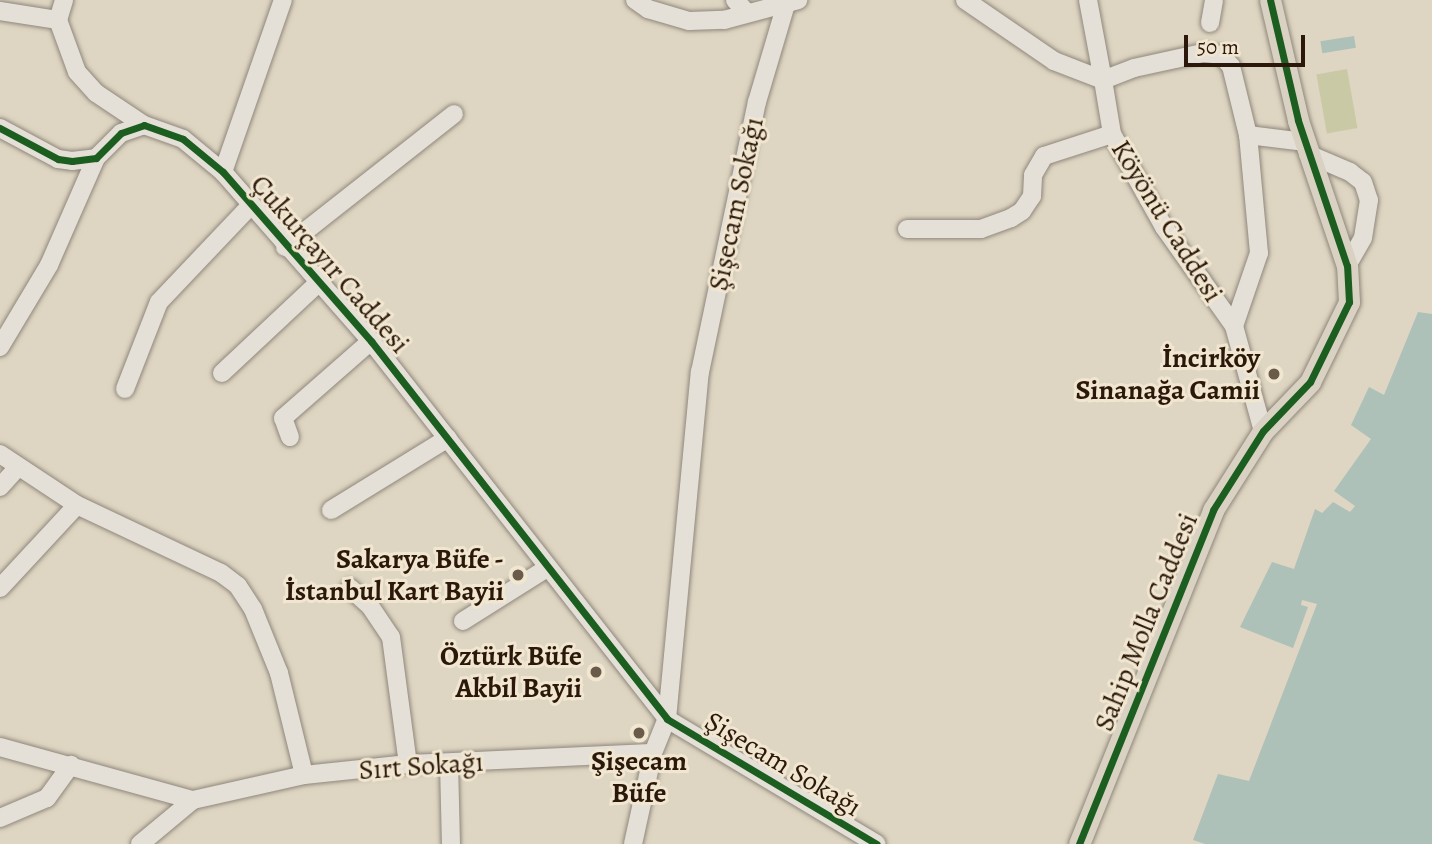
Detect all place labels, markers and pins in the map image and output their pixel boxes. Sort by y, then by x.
place label: İncirköy Sinanağa Camii [1076,341,1260,407]
marker: İncirköy Sinanağa Camii [1266,366,1282,382]
place label: Sakarya Büfe - İstanbul Kart Bayii [285,542,504,608]
marker: Sakarya Büfe - İstanbul Kart Bayii [510,567,526,583]
place label: Öztürk Büfe Akbil Bayii [440,639,582,705]
marker: Öztürk Büfe Akbil Bayii [588,664,604,680]
marker: Şişecam Büfe [631,725,647,741]
place label: Şişecam Büfe [591,744,687,810]

